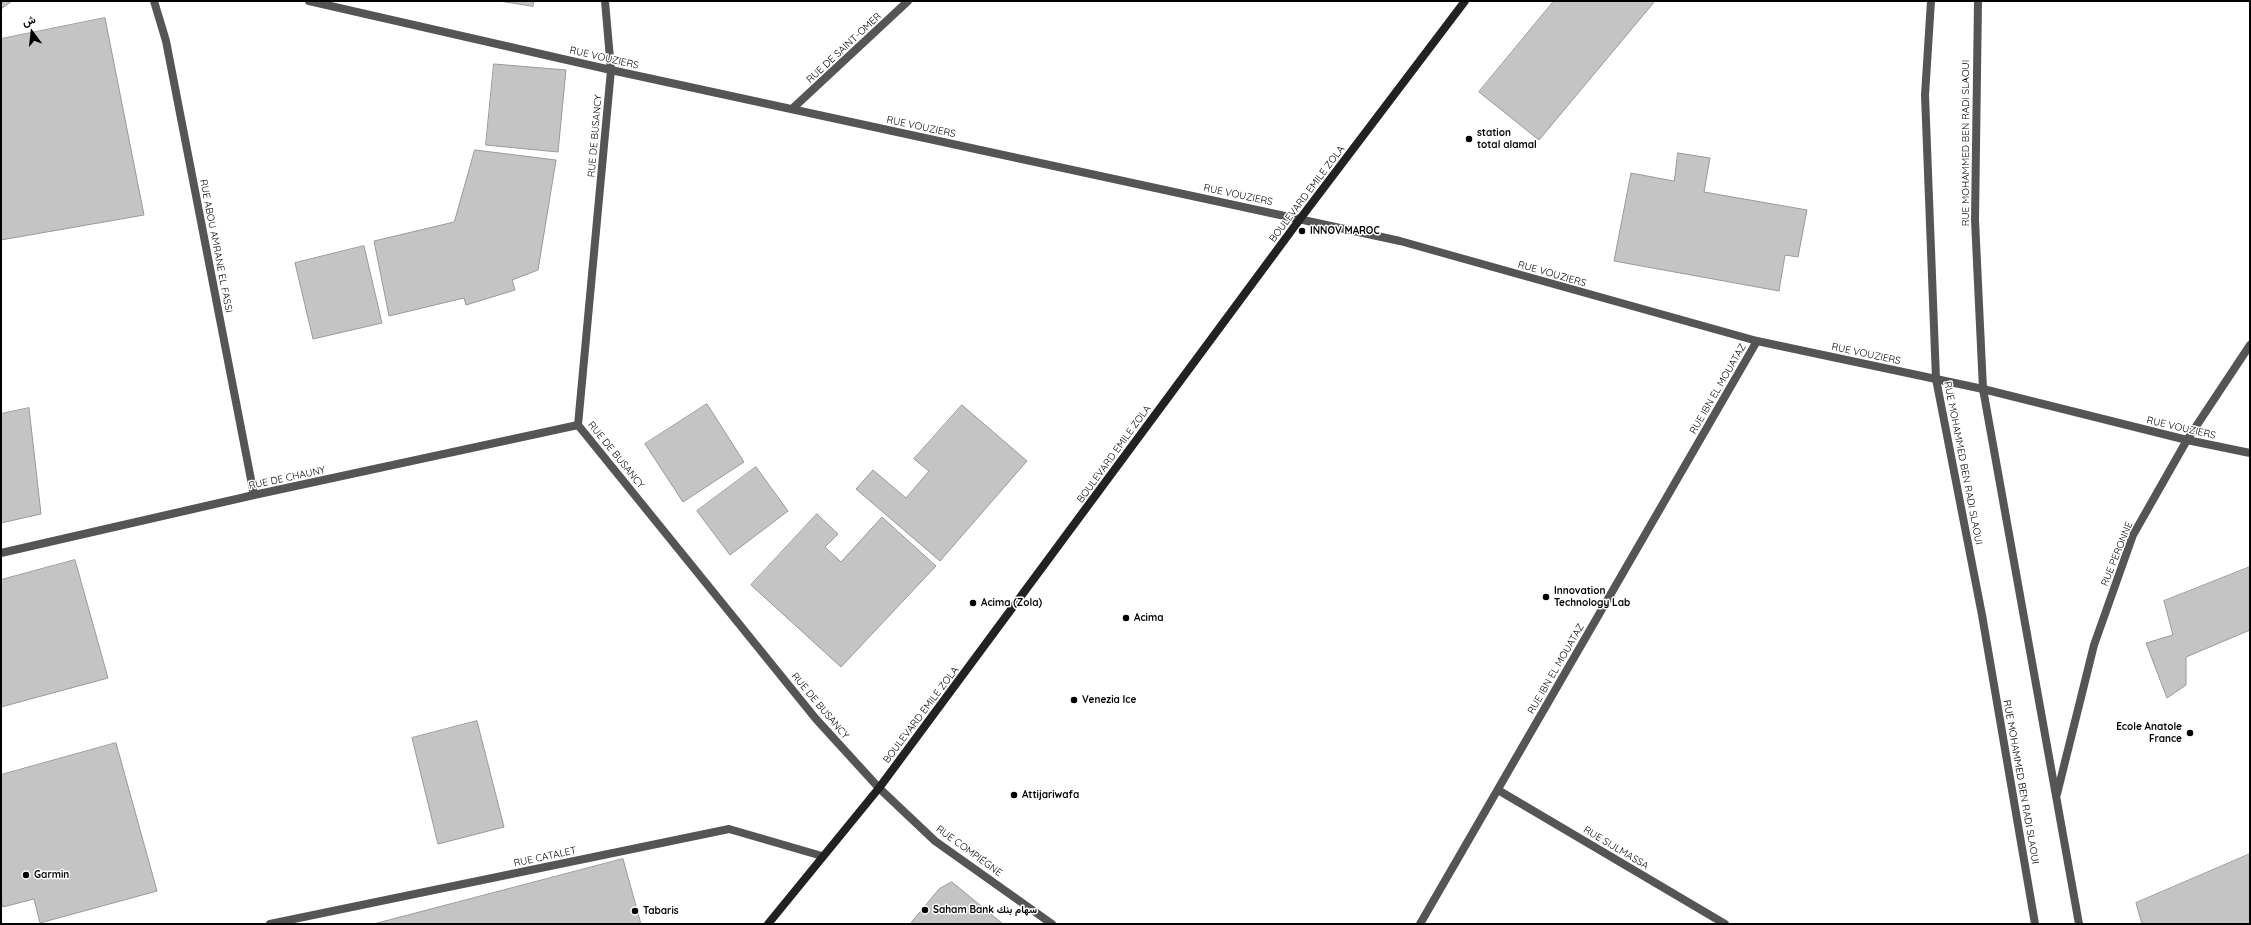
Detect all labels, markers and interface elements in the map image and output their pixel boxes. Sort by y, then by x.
street label: RUE DE SAINT-OMER [804,10,884,86]
north arrow [12,12,52,52]
text: ش [21,12,37,29]
street label: RUE VOUZIERS [568,44,640,72]
street label: RUE MOHAMMED BEN RADI SLAOUI [1960,60,1972,226]
street label: RUE DE BUSANCY [585,94,605,178]
street label: RUE VOUZIERS [885,114,957,140]
place label: station total alamal [1477,127,1537,150]
marker: station total alamal [1464,134,1474,144]
street label: BOULEVARD EMILE ZOLA [1267,143,1347,245]
street label: RUE ABOU AMRANE EL FASSI [197,178,235,314]
street label: RUE VOUZIERS [1202,182,1274,208]
place label: INNOV MAROC [1310,225,1380,237]
marker: INNOV MAROC [1297,226,1307,236]
street label: RUE VOUZIERS [1516,259,1588,289]
street label: RUE VOUZIERS [1830,341,1902,367]
street label: RUE IBN EL MOUATAZ [1687,342,1749,436]
street label: RUE MOHAMMED BEN RADI SLAOUI [1941,380,1985,546]
street label: BOULEVARD EMILE ZOLA [1075,403,1153,505]
street label: RUE VOUZIERS [2145,414,2217,442]
street label: RUE DE BUSANCY [585,419,647,491]
street label: RUE DE CHAUNY [248,464,326,492]
street label: RUE PERONNE [2099,520,2135,588]
place label: Innovation Technology Lab [1554,585,1630,608]
marker: Innovation Technology Lab [1541,592,1551,602]
place label: Acima (Zola) [981,597,1042,609]
marker: Acima (Zola) [968,598,978,608]
place label: Acima [1134,612,1163,624]
marker: Acima [1121,613,1131,623]
street label: RUE IBN EL MOUATAZ [1525,622,1587,716]
street label: BOULEVARD EMILE ZOLA [881,664,961,766]
street label: RUE DE BUSANCY [789,670,851,742]
place label: Venezia Ice [1082,694,1136,706]
marker: Venezia Ice [1069,695,1079,705]
street label: RUE MOHAMMED BEN RADI SLAOUI [2001,699,2041,865]
place label: Ecole Anatole France [2116,721,2182,744]
marker: Ecole Anatole France [2185,728,2195,738]
place label: Attijariwafa [1022,789,1079,801]
marker: Attijariwafa [1009,790,1019,800]
street label: RUE COMPIÉGNE [934,823,1004,879]
street label: RUE SIJLMASSA [1581,824,1651,872]
street label: RUE CATALET [513,845,577,869]
place label: Garmin [34,869,69,881]
marker: Garmin [21,870,31,880]
place label: Saham Bank سهام بنك [933,904,1037,916]
place label: Tabaris [643,905,679,917]
marker: Saham Bank سهام بنك [920,905,930,915]
marker: Tabaris [630,906,640,916]

